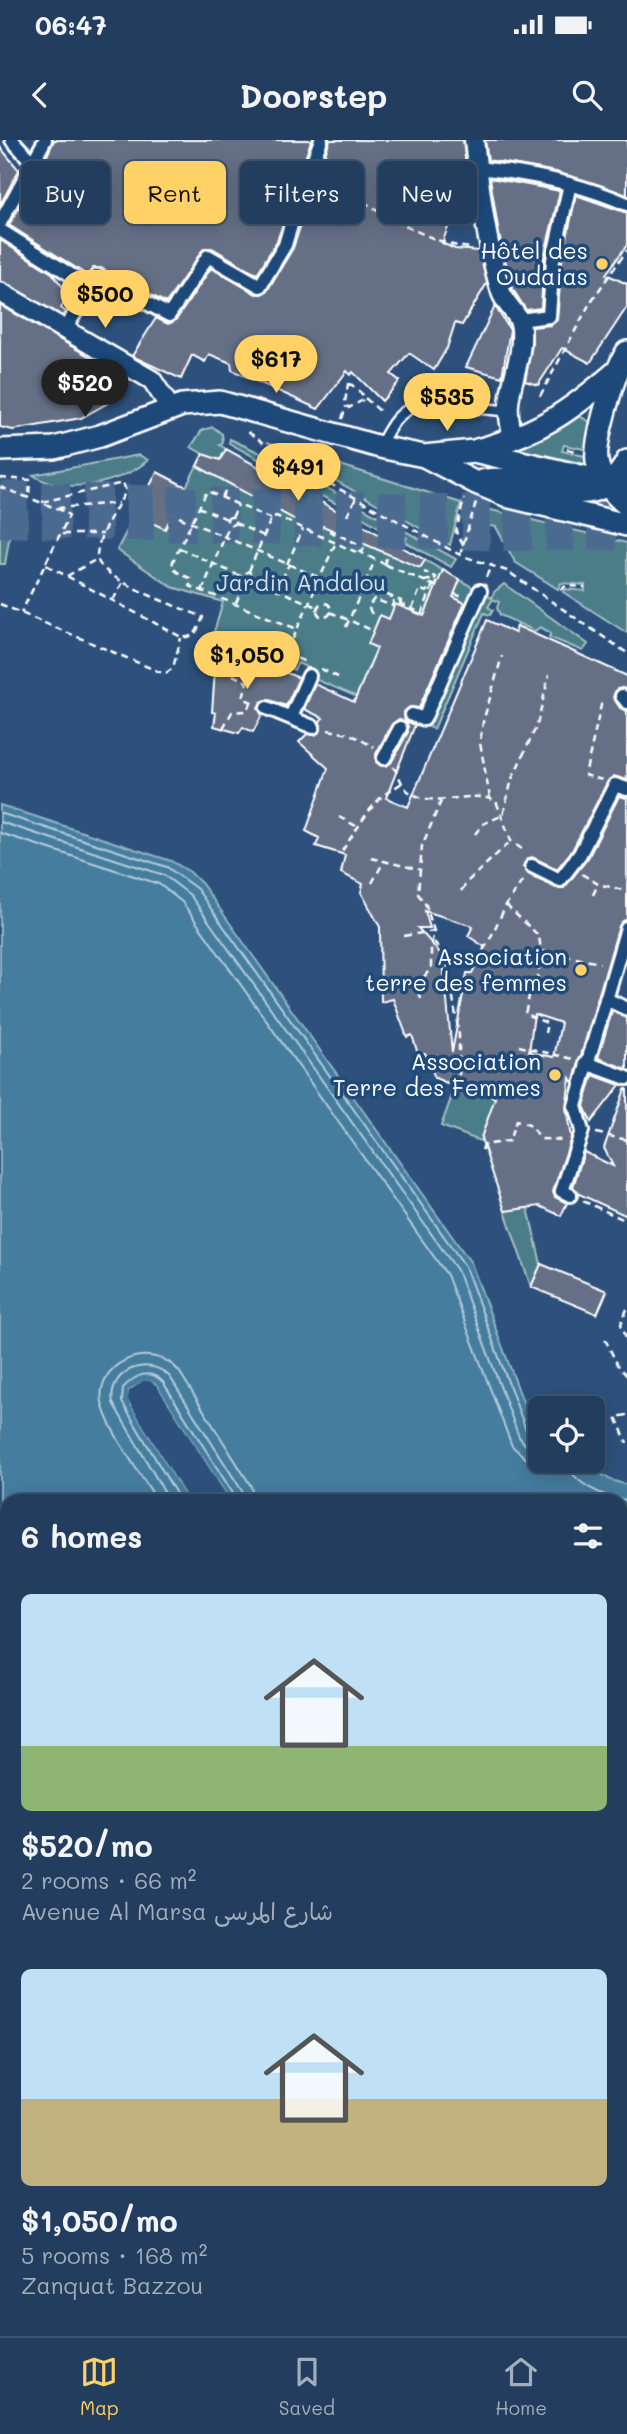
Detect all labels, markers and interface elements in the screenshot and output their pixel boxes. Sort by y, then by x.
text: 06:47 [35,8,107,42]
text: Doorstep [239,74,388,116]
icon: back [21,76,59,114]
icon: search [568,76,606,114]
chip: Buy [21,161,110,224]
chip: Rent [124,161,226,224]
chip: Filters [240,161,364,224]
chip: New [378,161,477,224]
place label: Hôtel des Oudaias [480,235,588,291]
marker: Hôtel des Oudaias [594,256,610,272]
pin: $500 [64,270,146,330]
text: $500 [76,278,134,308]
pin: $617 [235,336,317,395]
text: $617 [250,343,302,373]
pin: $520 [44,359,126,419]
text: $520 [57,367,113,397]
pin: $535 [406,373,488,433]
text: $535 [420,381,474,411]
pin: $491 [257,444,339,503]
text: $491 [272,451,324,481]
park label: Jardin Andalou [216,567,386,597]
pin: $1,050 [190,631,304,691]
text: $1,050 [210,639,284,669]
place label: Association terre des femmes [365,941,567,997]
marker: Association terre des femmes [573,962,589,978]
place label: Association Terre des Femmes [333,1046,541,1102]
marker: Association Terre des Femmes [547,1067,563,1083]
map controls [528,1396,605,1473]
button: locate [528,1396,605,1473]
text: 6 homes [21,1516,142,1556]
icon: filters [569,1517,607,1555]
icon: home [251,1640,377,1766]
text: $520/mo [21,1825,153,1865]
text: 2 rooms · 66 m² [21,1865,196,1895]
text: Avenue Al Marsa شارع المرسى [21,1896,333,1926]
icon: home [251,2015,377,2141]
text: $1,050/mo [21,2200,178,2240]
text: 5 rooms · 168 m² [21,2240,207,2270]
text: Zanquat Bazzou [21,2270,203,2300]
tab: Map [80,2353,119,2420]
tab: Saved [279,2353,335,2420]
tab: Home [495,2353,547,2420]

